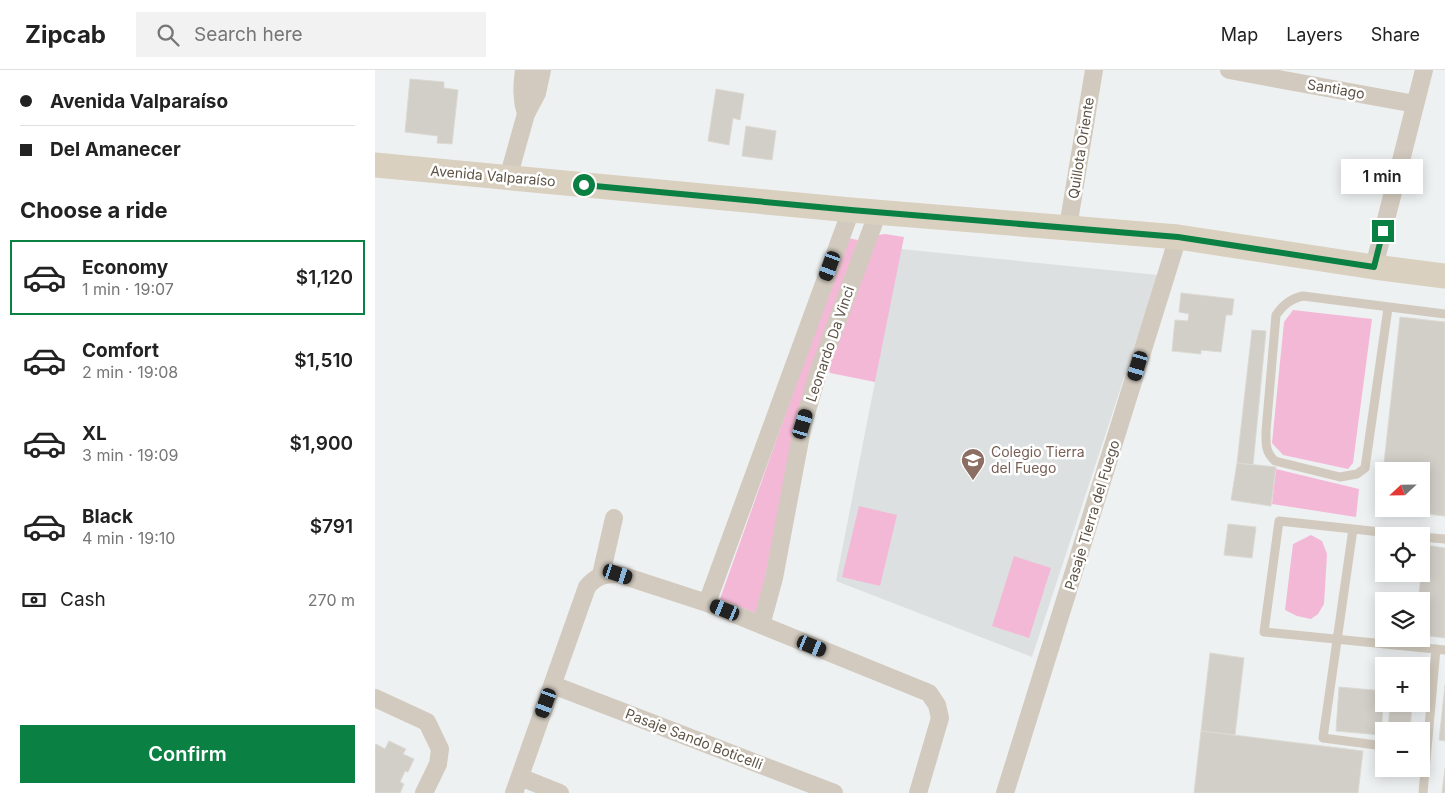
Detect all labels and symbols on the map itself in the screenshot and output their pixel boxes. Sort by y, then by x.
street label: Santiago [1306,75,1366,102]
street label: Quillota Oriente [1064,96,1097,200]
callout: 1 min [1342,159,1424,194]
street label: Avenida Valparaíso [430,162,556,189]
route start [573,174,595,196]
route end [1372,220,1394,242]
car [817,249,842,283]
street label: Leonardo Da Vinci [802,284,857,404]
car [1126,349,1149,383]
car [791,407,814,441]
street label: Pasaje Tierra del Fuego [1061,438,1122,592]
place label: Colegio Tierra del Fuego [991,443,1085,476]
school or university icon: Colegio Tierra del Fuego [960,447,986,481]
north arrow [1375,462,1430,518]
car [601,562,634,586]
car [708,597,741,623]
car [795,633,828,659]
car [533,686,558,720]
street label: Pasaje Sando Boticelli [623,705,765,773]

